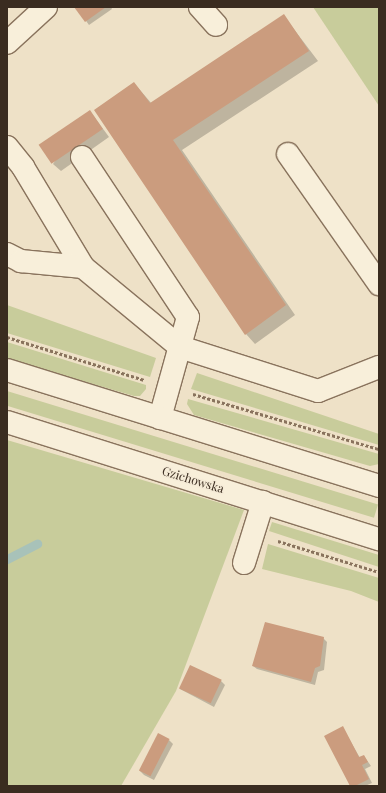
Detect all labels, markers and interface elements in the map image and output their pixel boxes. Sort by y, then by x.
street label: Gzichowska [160,464,226,496]

